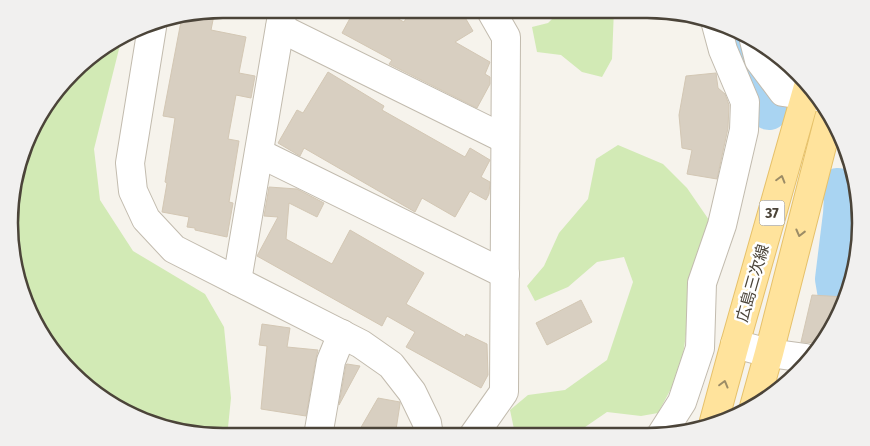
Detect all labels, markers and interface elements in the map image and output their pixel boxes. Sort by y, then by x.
one-way arrow [776,175,786,184]
road number: 37 [760,200,784,226]
one-way arrow [795,229,806,238]
street label: 広島三次線 [732,242,773,324]
one-way arrow [718,380,729,389]

